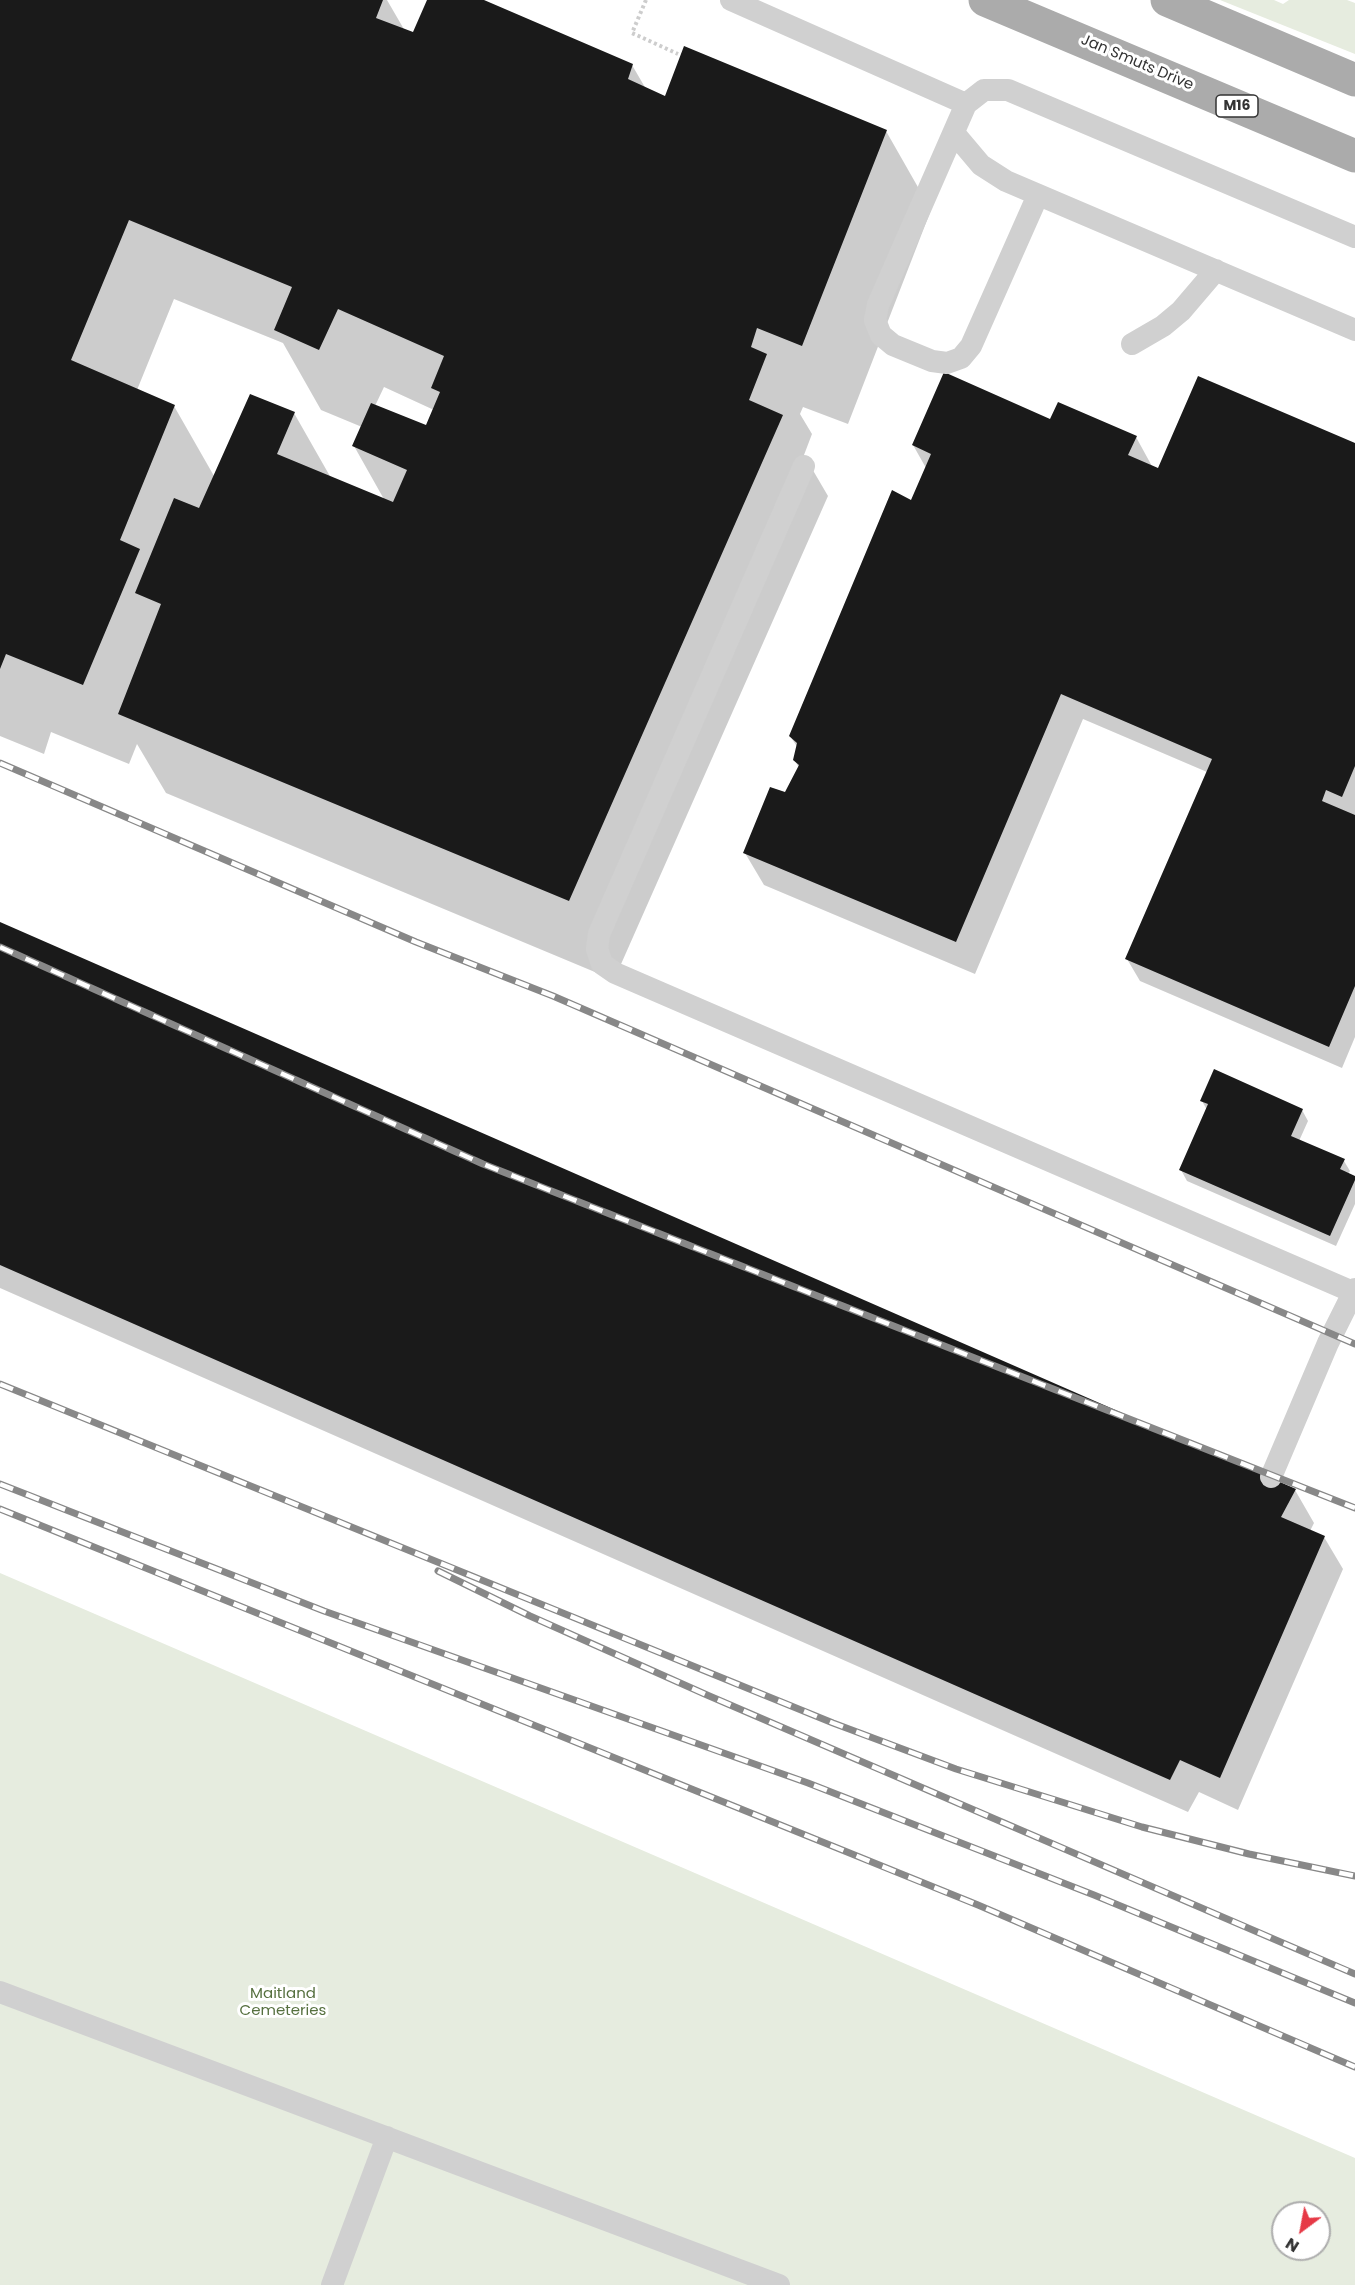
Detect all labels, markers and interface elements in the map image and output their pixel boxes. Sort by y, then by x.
street label: Jan Smuts Drive [1078,31,1196,95]
road number: M16 [1216,95,1258,117]
park label: Maitland Cemeteries [240,1985,326,2020]
north arrow [1271,2201,1331,2261]
text: N [1281,2232,1303,2258]

